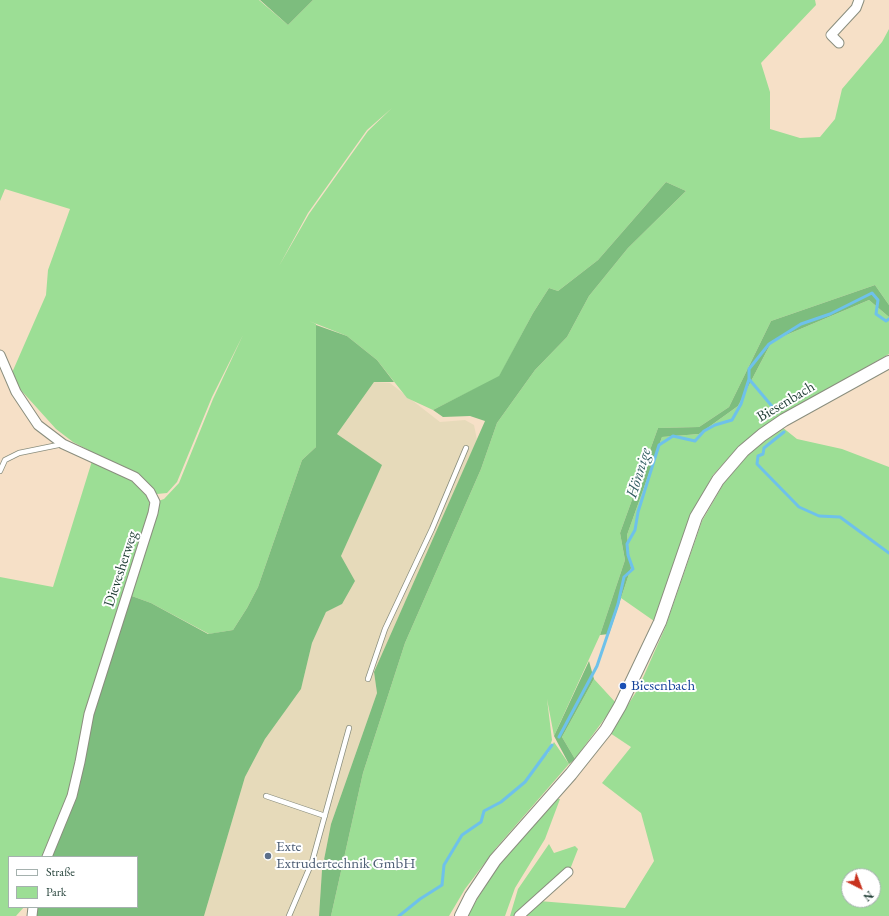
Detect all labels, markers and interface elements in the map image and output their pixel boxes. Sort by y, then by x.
street label: Biesenbach [754,378,818,426]
water label: Hönnige [622,446,656,500]
street label: Dievesherweg [100,529,142,609]
place label: Biesenbach [631,677,695,695]
marker: Biesenbach [618,681,628,691]
place label: Exte Extrudertechnik GmbH [276,838,415,873]
marker: Exte Extrudertechnik GmbH [263,851,273,861]
legend [8,856,138,908]
text: Straße [46,864,75,880]
north arrow [841,868,881,908]
text: Park [46,884,66,900]
text: N [860,888,876,904]

